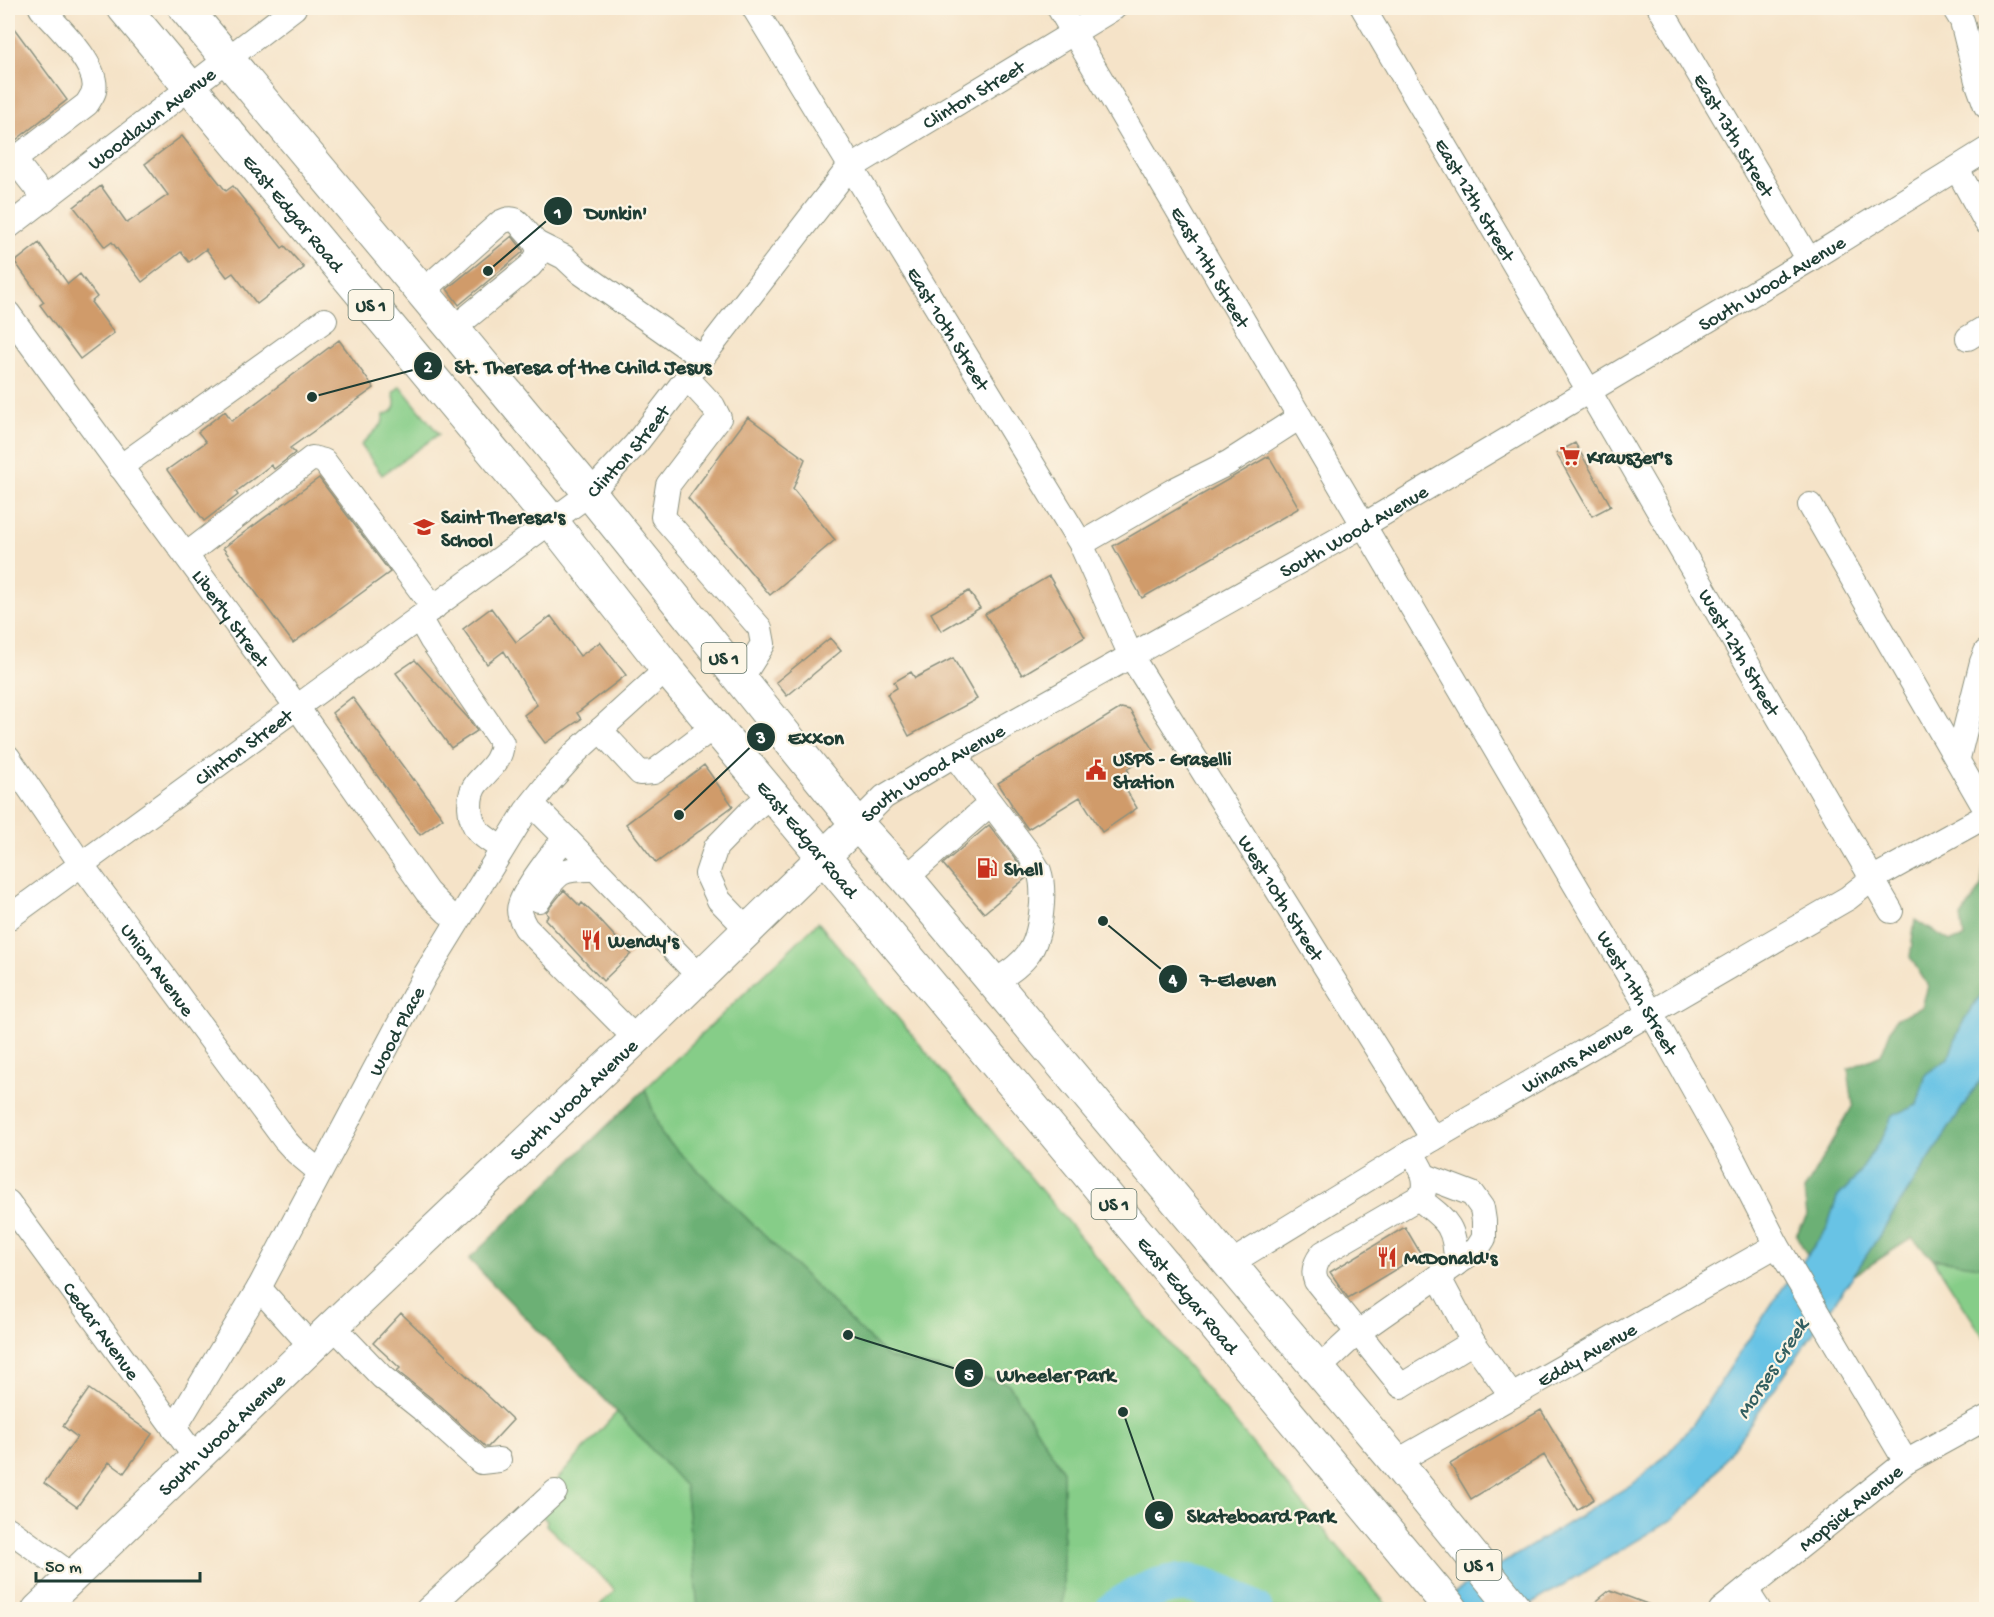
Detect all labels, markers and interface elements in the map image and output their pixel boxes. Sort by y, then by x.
street label: Clinton Street [920,56,1032,136]
street label: Woodlawn Avenue [85,64,222,177]
street label: East 13th Street [1686,70,1778,204]
street label: East 12th Street [1428,135,1519,268]
street label: East Edgar Road [236,151,349,280]
callout: Dunkin' [543,192,659,231]
text: Dunkin' [583,203,647,228]
street label: East 11th Street [1164,203,1254,335]
text: 1 [553,204,562,225]
street label: South Wood Avenue [1695,232,1851,338]
street label: East 10th Street [900,264,994,397]
road number: US 1 [348,290,394,320]
callout: St. Theresa of the Child Jesus [413,346,724,385]
text: St. Theresa of the Child Jesus [454,357,713,382]
text: 2 [424,358,433,379]
street label: Clinton Street [583,400,677,504]
supermarket icon: Krauszer's [1558,444,1582,468]
place label: Krauszer's [1586,448,1673,471]
street label: South Wood Avenue [1277,481,1434,585]
place label: Saint Theresa's School [441,508,567,554]
school or university icon: Saint Theresa's School [412,515,436,539]
street label: Liberty Street [185,566,273,675]
street label: West 12th Street [1692,586,1784,722]
road number: US 1 [702,643,746,673]
street label: Clinton Street [192,705,300,793]
callout: Exxon [746,717,856,756]
street label: South Wood Avenue [857,720,1011,829]
text: Exxon [788,728,845,753]
text: 3 [755,729,766,750]
place label: USPS - Graselli Station [1113,750,1232,796]
public building icon: USPS - Graselli Station [1084,758,1108,782]
street label: East Edgar Road [750,777,863,906]
street label: West 10th Street [1231,832,1328,968]
fuel station icon: Shell [975,856,999,880]
place label: Shell [1004,860,1044,883]
street label: Union Avenue [114,920,198,1023]
street label: West 11th Street [1590,927,1682,1062]
restaurant icon: Wendy's [579,928,603,952]
place label: Wendy's [607,932,680,955]
callout: 7-Eleven [1158,959,1288,998]
text: 7-Eleven [1199,970,1277,995]
text: 4 [1168,971,1178,992]
street label: Wood Place [365,983,432,1081]
street label: Winans Avenue [1519,1017,1638,1100]
street label: South Wood Avenue [507,1035,644,1167]
road number: US 1 [1092,1189,1136,1219]
street label: East Edgar Road [1130,1233,1243,1362]
restaurant icon: McDonald's [1375,1245,1399,1269]
place label: McDonald's [1404,1249,1499,1272]
street label: Cedar Avenue [56,1279,143,1386]
water label: Morses Creek [1732,1313,1817,1425]
street label: Eddy Avenue [1534,1319,1642,1394]
callout: Wheeler Park [954,1354,1127,1393]
text: Wheeler Park [996,1365,1118,1390]
text: 5 [964,1366,974,1387]
street label: South Wood Avenue [155,1370,292,1503]
street label: Mopsick Avenue [1795,1461,1909,1558]
callout: Skateboard Park [1144,1495,1347,1534]
text: Skateboard Park [1187,1506,1338,1531]
text: 6 [1154,1507,1164,1528]
scale bar [36,1545,200,1583]
road number: US 1 [1456,1550,1502,1580]
text: 50 m [45,1558,82,1579]

